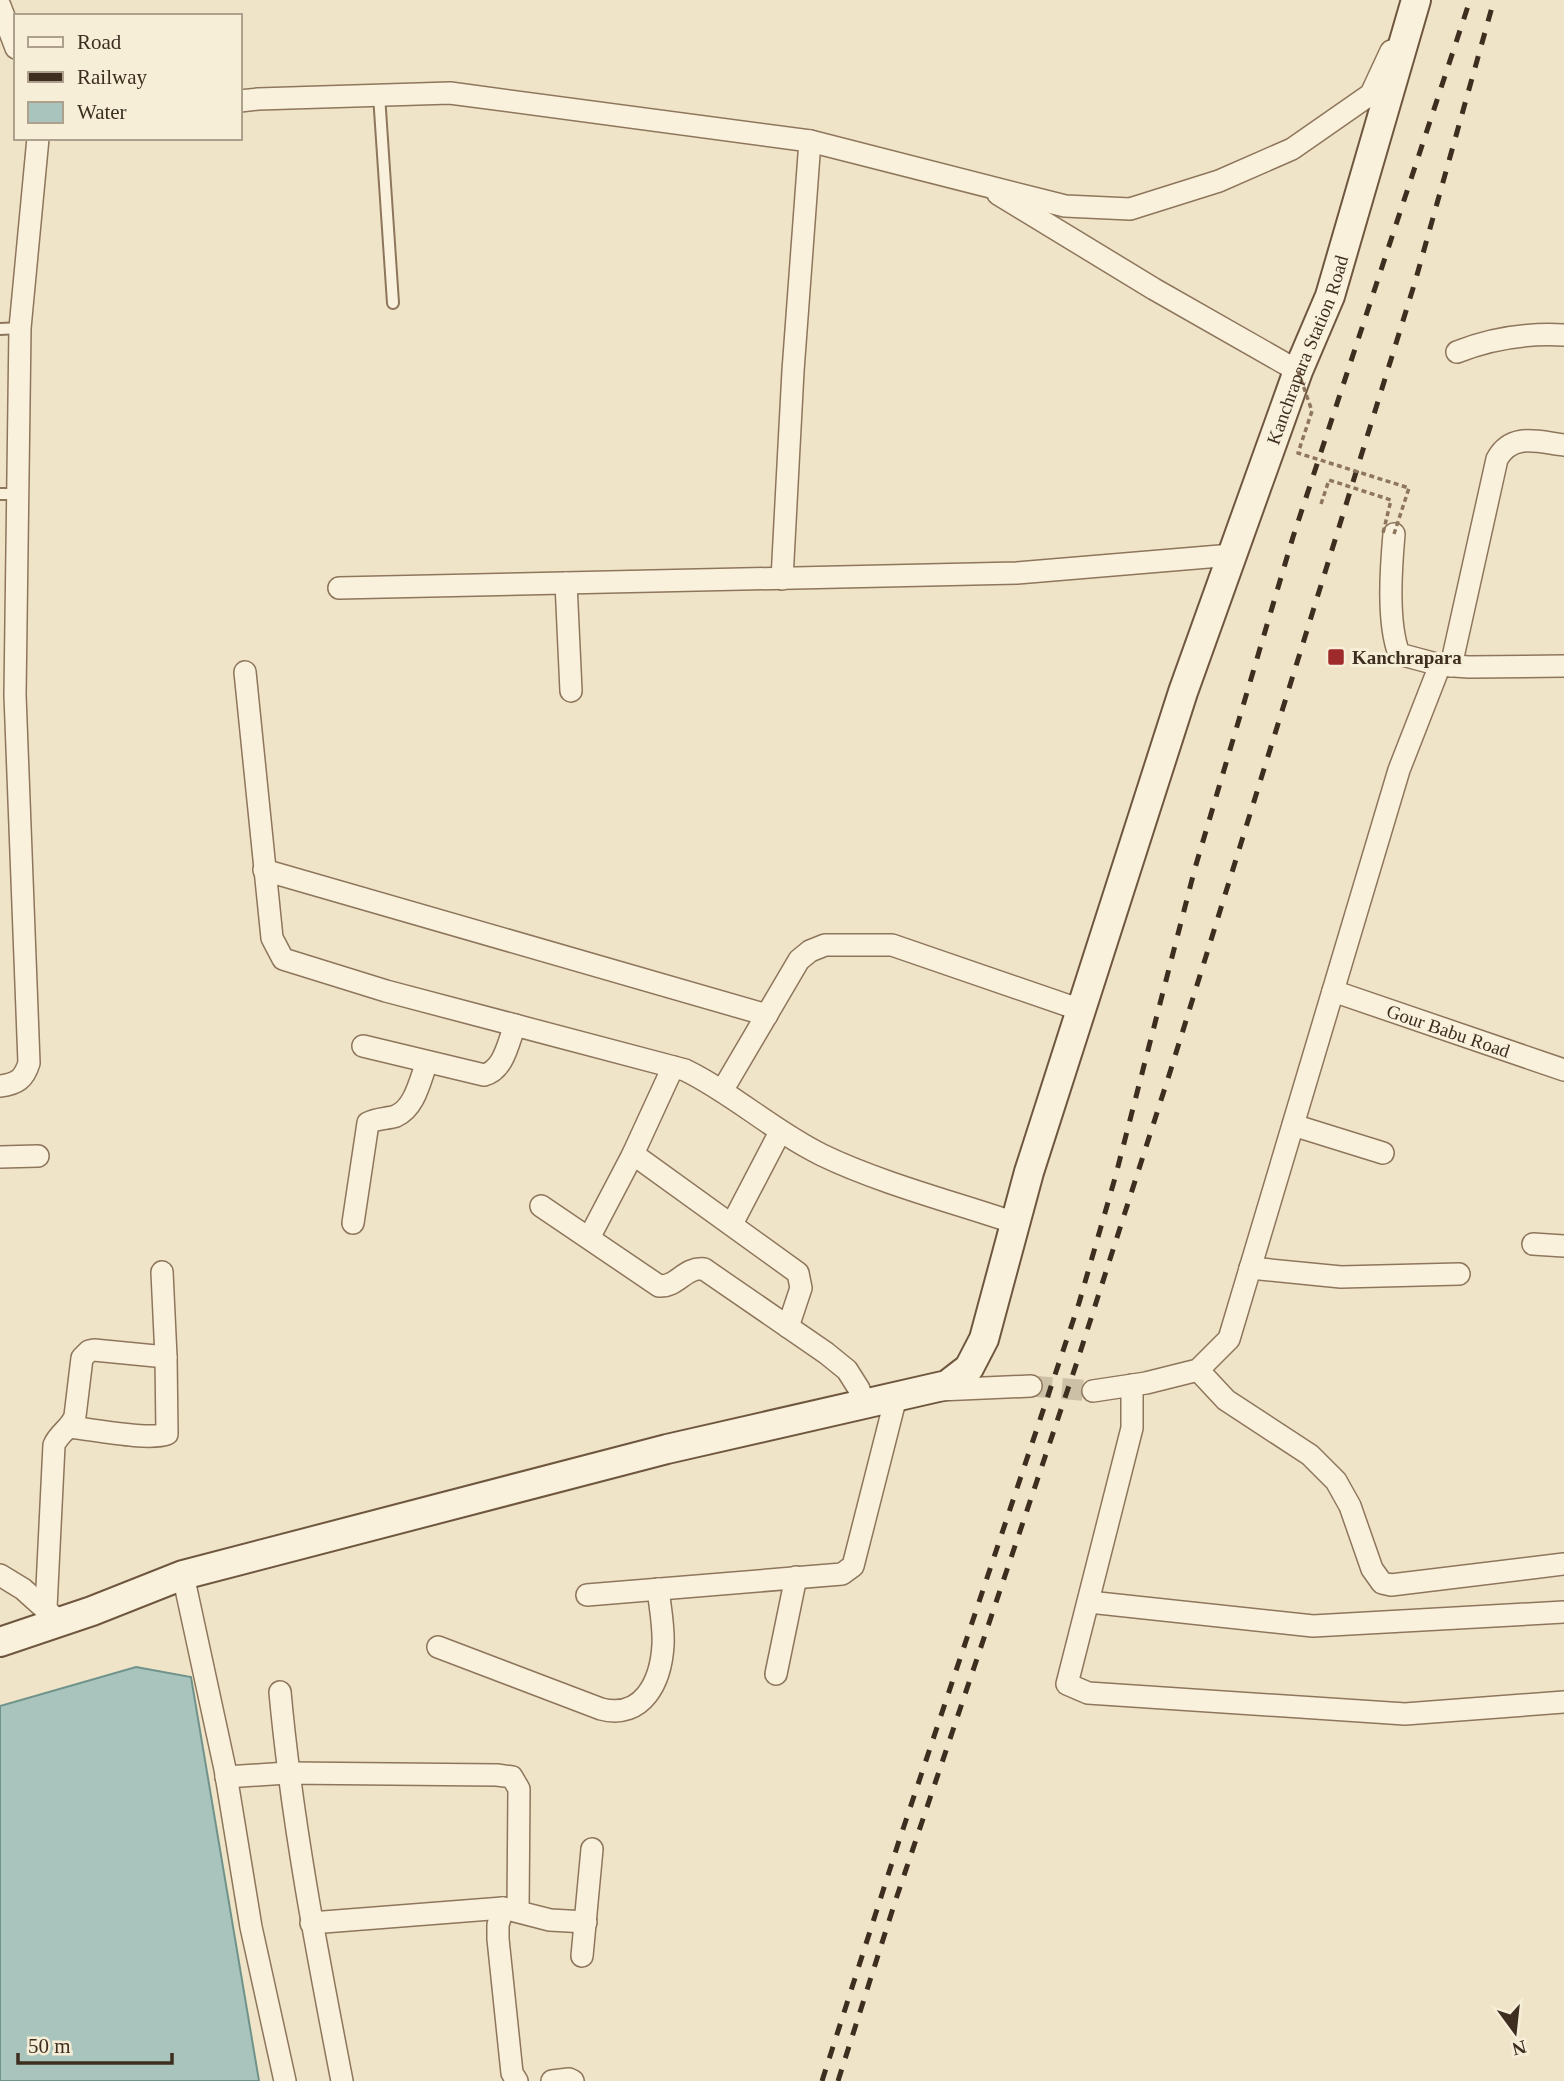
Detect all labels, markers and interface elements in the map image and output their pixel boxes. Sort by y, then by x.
legend [14,14,242,140]
text: Road [77,30,122,54]
text: Railway [77,65,147,89]
text: Water [77,100,127,124]
street label: Kanchrapara Station Road [1262,252,1352,447]
marker: Kanchrapara [1326,647,1346,667]
place label: Kanchrapara [1352,647,1462,668]
street label: Gour Babu Road [1384,1000,1513,1061]
north arrow [1480,1997,1550,2067]
scale bar [18,2022,172,2066]
text: 50 m [28,2034,71,2058]
text: N [1510,2036,1529,2060]

